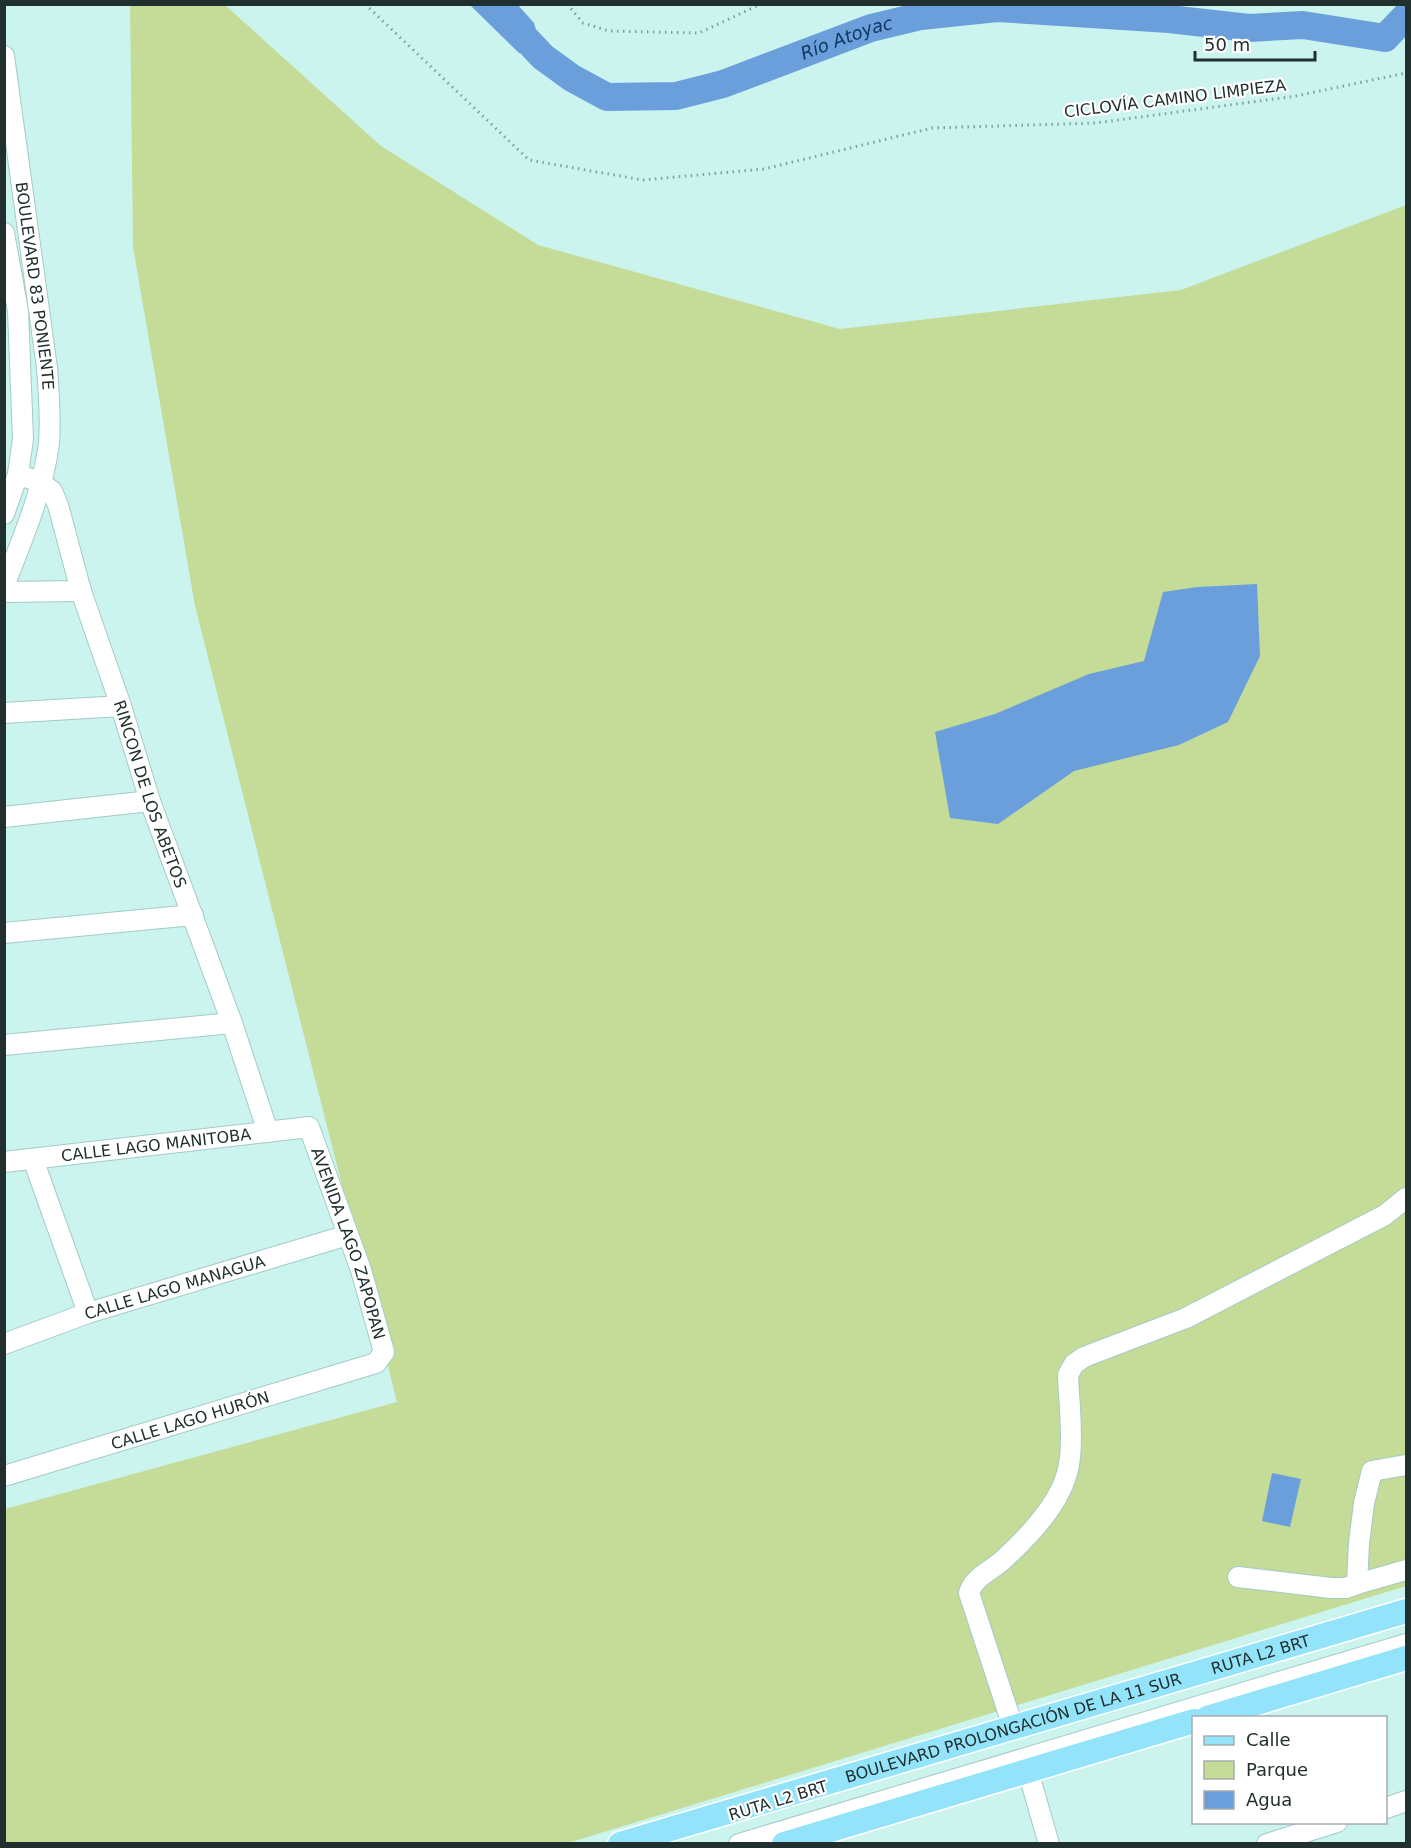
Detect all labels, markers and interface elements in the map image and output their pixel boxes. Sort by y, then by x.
water label: Río Atoyac [798,12,895,64]
scale bar [1195,24,1315,62]
text: 50 m [1204,34,1250,55]
street label: CICLOVÍA CAMINO LIMPIEZA [1063,75,1287,122]
street label: BOULEVARD 83 PONIENTE [11,181,58,391]
street label: RINCON DE LOS ABETOS [110,698,190,891]
street label: CALLE LAGO MANITOBA [60,1125,252,1165]
street label: AVENIDA LAGO ZAPOPAN [307,1145,389,1342]
street label: CALLE LAGO MANAGUA [82,1251,267,1324]
street label: CALLE LAGO HURÓN [109,1387,272,1454]
street label: RUTA L2 BRT [1209,1631,1313,1678]
street label: BOULEVARD PROLONGACIÓN DE LA 11 SUR [843,1669,1184,1787]
legend [1192,1716,1387,1824]
text: Calle [1246,1729,1291,1750]
text: Parque [1246,1759,1308,1780]
street label: RUTA L2 BRT [726,1776,830,1825]
text: Agua [1246,1789,1292,1810]

